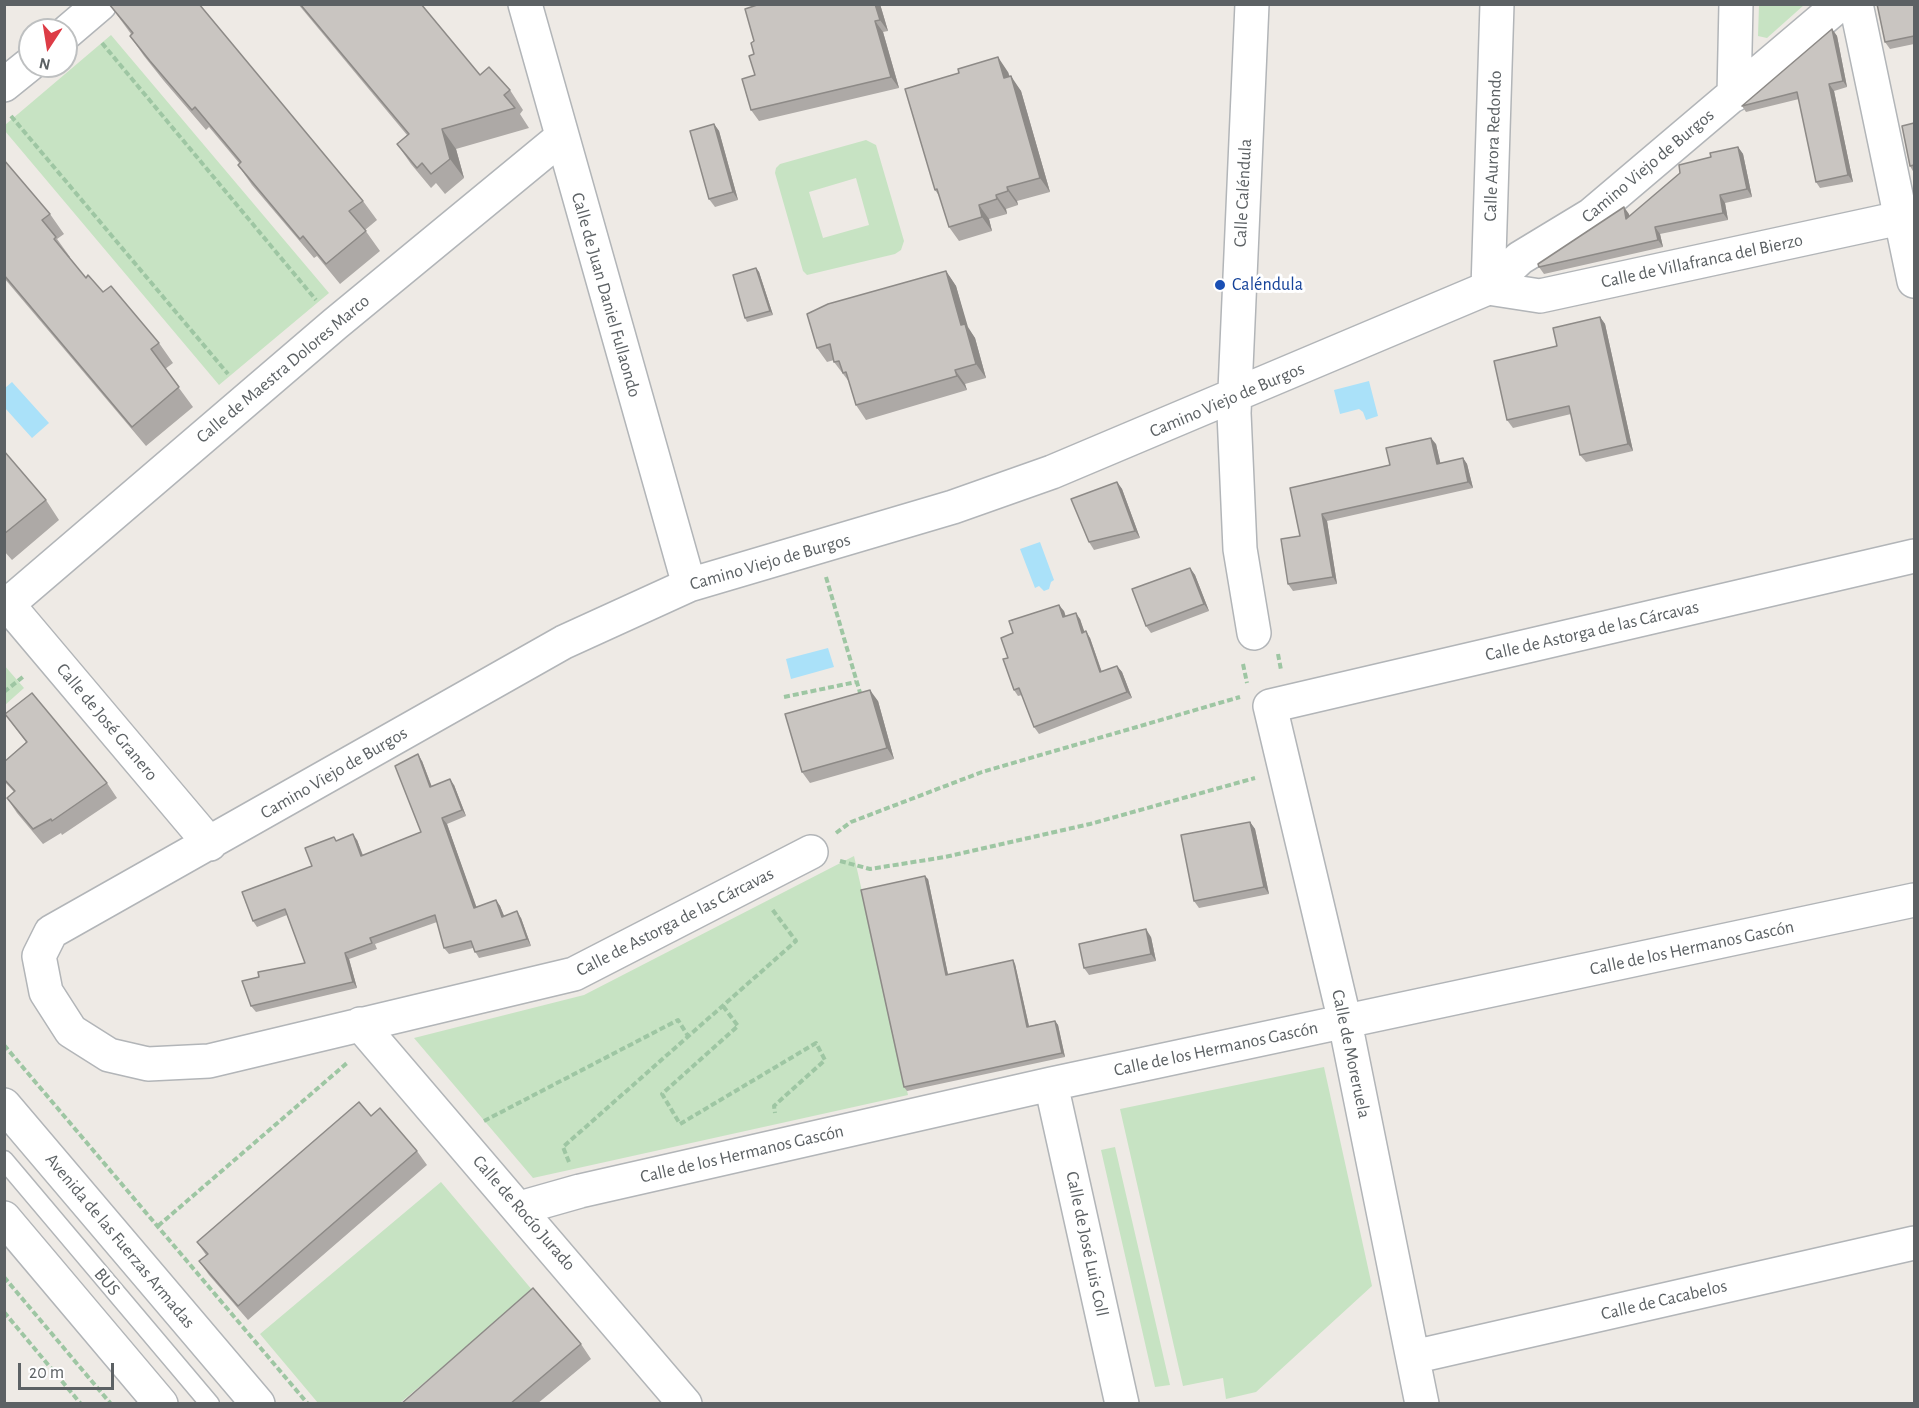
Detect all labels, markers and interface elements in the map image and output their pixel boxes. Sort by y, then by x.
north arrow [18,18,78,78]
text: N [38,55,52,73]
street label: Calle Aurora Redondo [1480,70,1506,222]
street label: Camino Viejo de Burgos [1577,104,1719,228]
street label: Calle Caléndula [1229,138,1257,248]
street label: Calle de Juan Daniel Fullaondo [566,190,646,400]
street label: Calle de Villafranca del Bierzo [1599,229,1805,293]
place label: Caléndula [1232,274,1303,296]
marker: Caléndula [1213,278,1227,292]
street label: Calle de Maestra Dolores Marco [192,290,374,448]
street label: Camino Viejo de Burgos [1146,358,1308,442]
street label: Camino Viejo de Burgos [687,529,853,595]
street label: Calle de Astorga de las Cárcavas [1483,596,1701,666]
street label: Calle de José Granero [52,659,162,785]
street label: Camino Viejo de Burgos [257,722,411,824]
street label: Calle de Astorga de las Cárcavas [573,863,777,981]
street label: Calle de los Hermanos Gascón [1588,916,1796,980]
street label: Calle de Moreruela [1327,988,1375,1120]
street label: Calle de los Hermanos Gascón [1112,1017,1320,1081]
street label: Calle de los Hermanos Gascón [638,1120,846,1188]
street label: Avenida de las Fuerzas Armadas [41,1149,199,1333]
street label: Calle de Rocío Jurado [468,1151,580,1275]
street label: Calle de José Luis Coll [1061,1169,1113,1319]
street label: BUS [89,1264,125,1300]
street label: Calle de Cacabelos [1599,1275,1729,1325]
scale bar [21,1351,117,1389]
text: 20 m [29,1364,64,1382]

